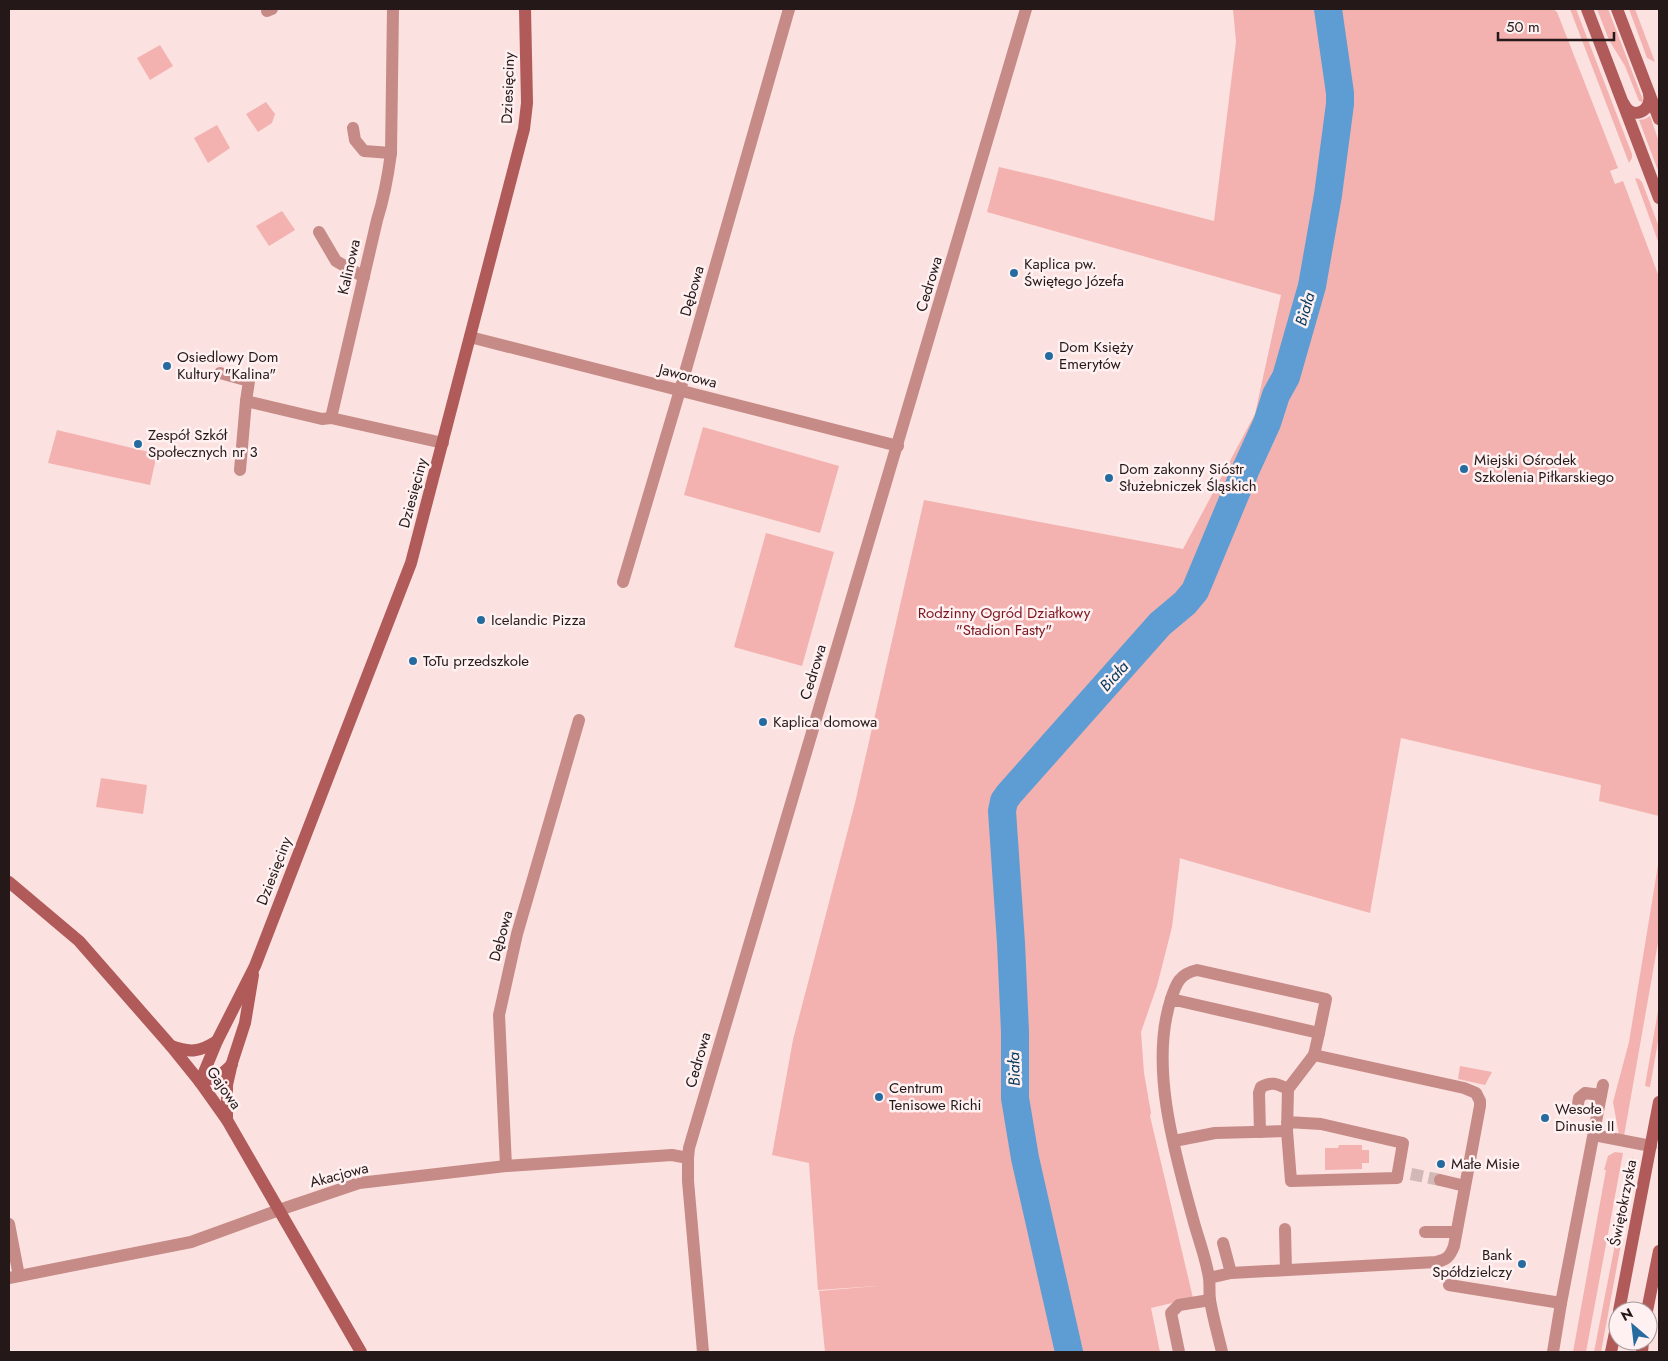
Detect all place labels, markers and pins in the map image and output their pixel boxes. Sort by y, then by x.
place label: Kaplica pw. Świętego Józefa [1024,253,1124,292]
marker: Kaplica pw. Świętego Józefa [1008,267,1020,279]
place label: Dom Księży Emerytów [1059,336,1134,375]
place label: Osiedlowy Dom Kultury "Kalina" [177,346,278,385]
marker: Dom Księży Emerytów [1043,350,1055,362]
marker: Osiedlowy Dom Kultury "Kalina" [161,360,173,372]
place label: Zespół Szkół Społecznych nr 3 [148,424,258,463]
marker: Zespół Szkół Społecznych nr 3 [132,438,144,450]
place label: Miejski Ośrodek Szkolenia Piłkarskiego [1474,449,1614,488]
place label: Dom zakonny Sióstr Służebniczek Śląskich [1119,458,1257,497]
marker: Miejski Ośrodek Szkolenia Piłkarskiego [1458,463,1470,475]
marker: Dom zakonny Sióstr Służebniczek Śląskich [1103,472,1115,484]
place label: Icelandic Pizza [491,609,586,631]
marker: Icelandic Pizza [475,614,487,626]
place label: ToTu przedszkole [423,650,529,672]
marker: ToTu przedszkole [407,655,419,667]
place label: Kaplica domowa [773,711,877,733]
marker: Kaplica domowa [757,716,769,728]
place label: Centrum Tenisowe Richi [889,1077,981,1116]
marker: Centrum Tenisowe Richi [873,1091,885,1103]
place label: Wesołe Dinusie II [1555,1098,1614,1137]
marker: Wesołe Dinusie II [1539,1112,1551,1124]
place label: Małe Misie [1451,1153,1520,1175]
marker: Małe Misie [1435,1158,1447,1170]
place label: Bank Spółdzielczy [1432,1244,1512,1283]
marker: Bank Spółdzielczy [1516,1258,1528,1270]

